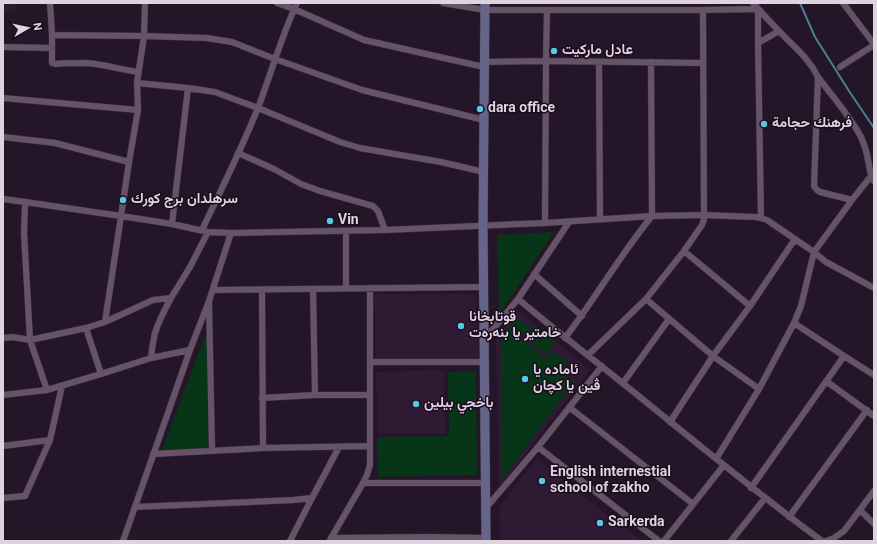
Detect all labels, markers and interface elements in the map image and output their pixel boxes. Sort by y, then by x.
north arrow [8,8,48,48]
text: N [27,22,45,32]
place label: عادل ماركيت [562,40,633,62]
marker: عادل ماركيت [549,46,559,56]
place label: dara office [488,98,555,120]
marker: dara office [475,104,485,114]
place label: فرهنك حجامة [772,113,852,135]
marker: فرهنك حجامة [759,119,769,129]
place label: سرهلدان برج كورك [131,189,238,211]
marker: سرهلدان برج كورك [118,195,128,205]
place label: Vin [338,210,359,232]
marker: Vin [325,216,335,226]
place label: قوتابخانا خامتیر یا بنەرەت [469,307,562,345]
marker: قوتابخانا خامتیر یا بنەرەت [456,321,466,331]
place label: ئاماده یا ڤین یا کچان [533,360,600,398]
marker: ئاماده یا ڤین یا کچان [520,374,530,384]
place label: باخجي بيلين [424,393,494,415]
marker: باخجي بيلين [411,399,421,409]
place label: English internestial school of zakho [550,462,671,500]
marker: English internestial school of zakho [537,476,547,486]
place label: Sarkerda [608,512,665,534]
marker: Sarkerda [595,518,605,528]

